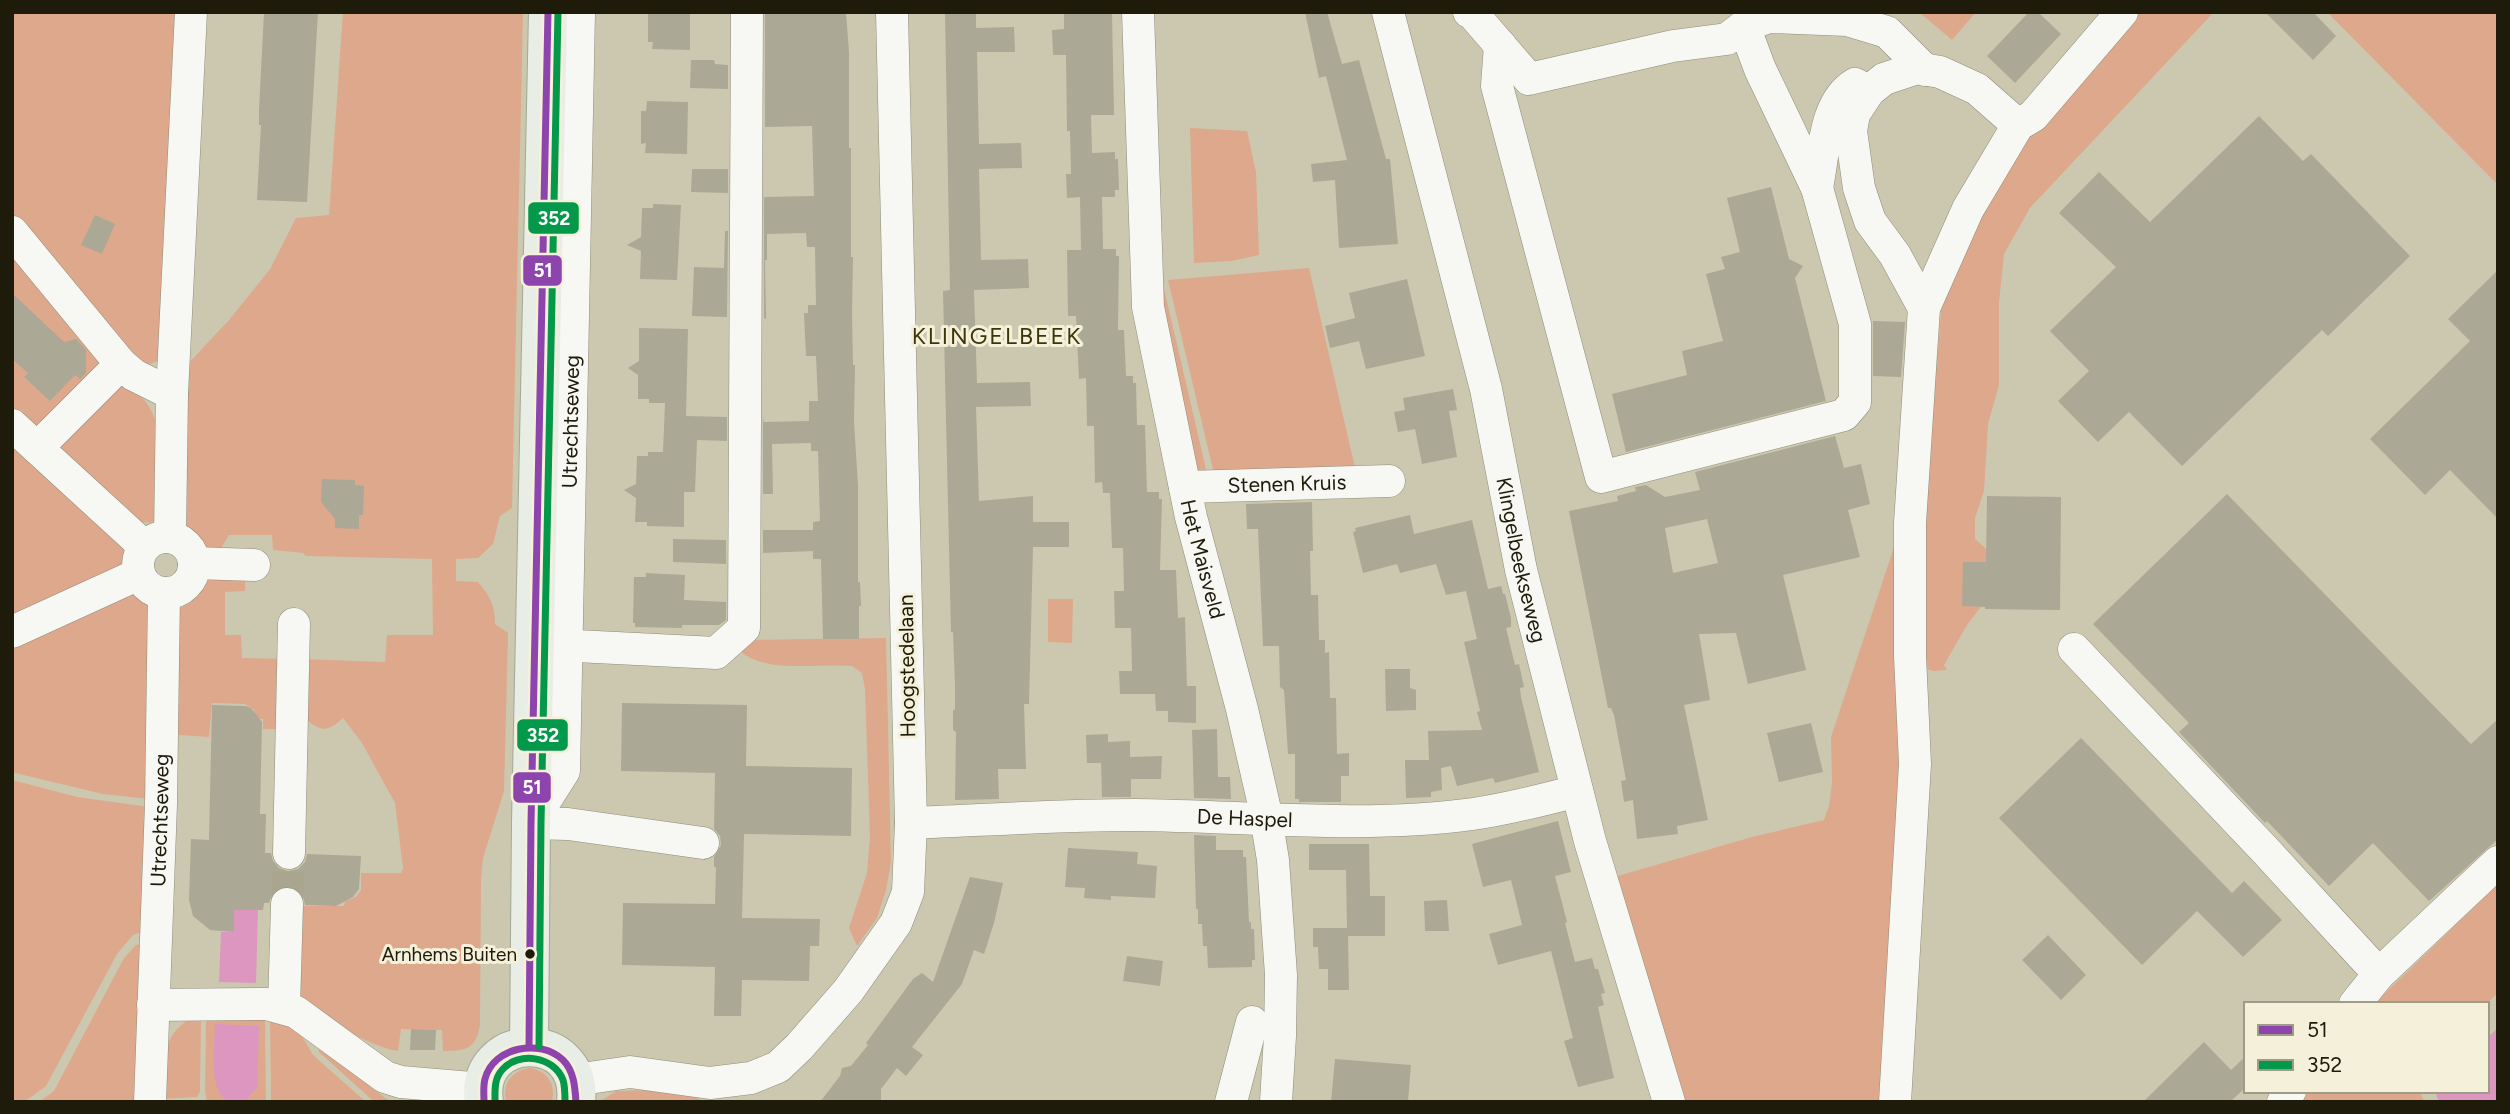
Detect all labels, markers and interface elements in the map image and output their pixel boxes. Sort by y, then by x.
line badge: 352 [527,201,580,235]
text: 352 [538,207,570,230]
line badge: 51 [522,254,563,287]
text: 51 [533,259,553,282]
district label: KLINGELBEEK [912,322,1082,350]
street label: Utrechtseweg [557,355,584,489]
street label: Stenen Kruis [1227,469,1347,498]
street label: Klingelbeekseweg [1491,475,1552,645]
street label: Het Maisveld [1176,497,1230,621]
street label: Hoogstedelaan [893,594,920,738]
line badge: 352 [516,718,569,752]
text: 352 [527,724,559,747]
street label: Utrechtseweg [145,753,174,887]
line badge: 51 [512,771,552,804]
text: 51 [522,776,542,799]
street label: De Haspel [1196,804,1293,832]
place label: Arnhems Buiten [382,943,517,966]
marker: Arnhems Buiten [523,947,537,961]
legend [2244,1002,2489,1093]
text: 51 [2307,1017,2328,1042]
text: 352 [2307,1052,2342,1077]

